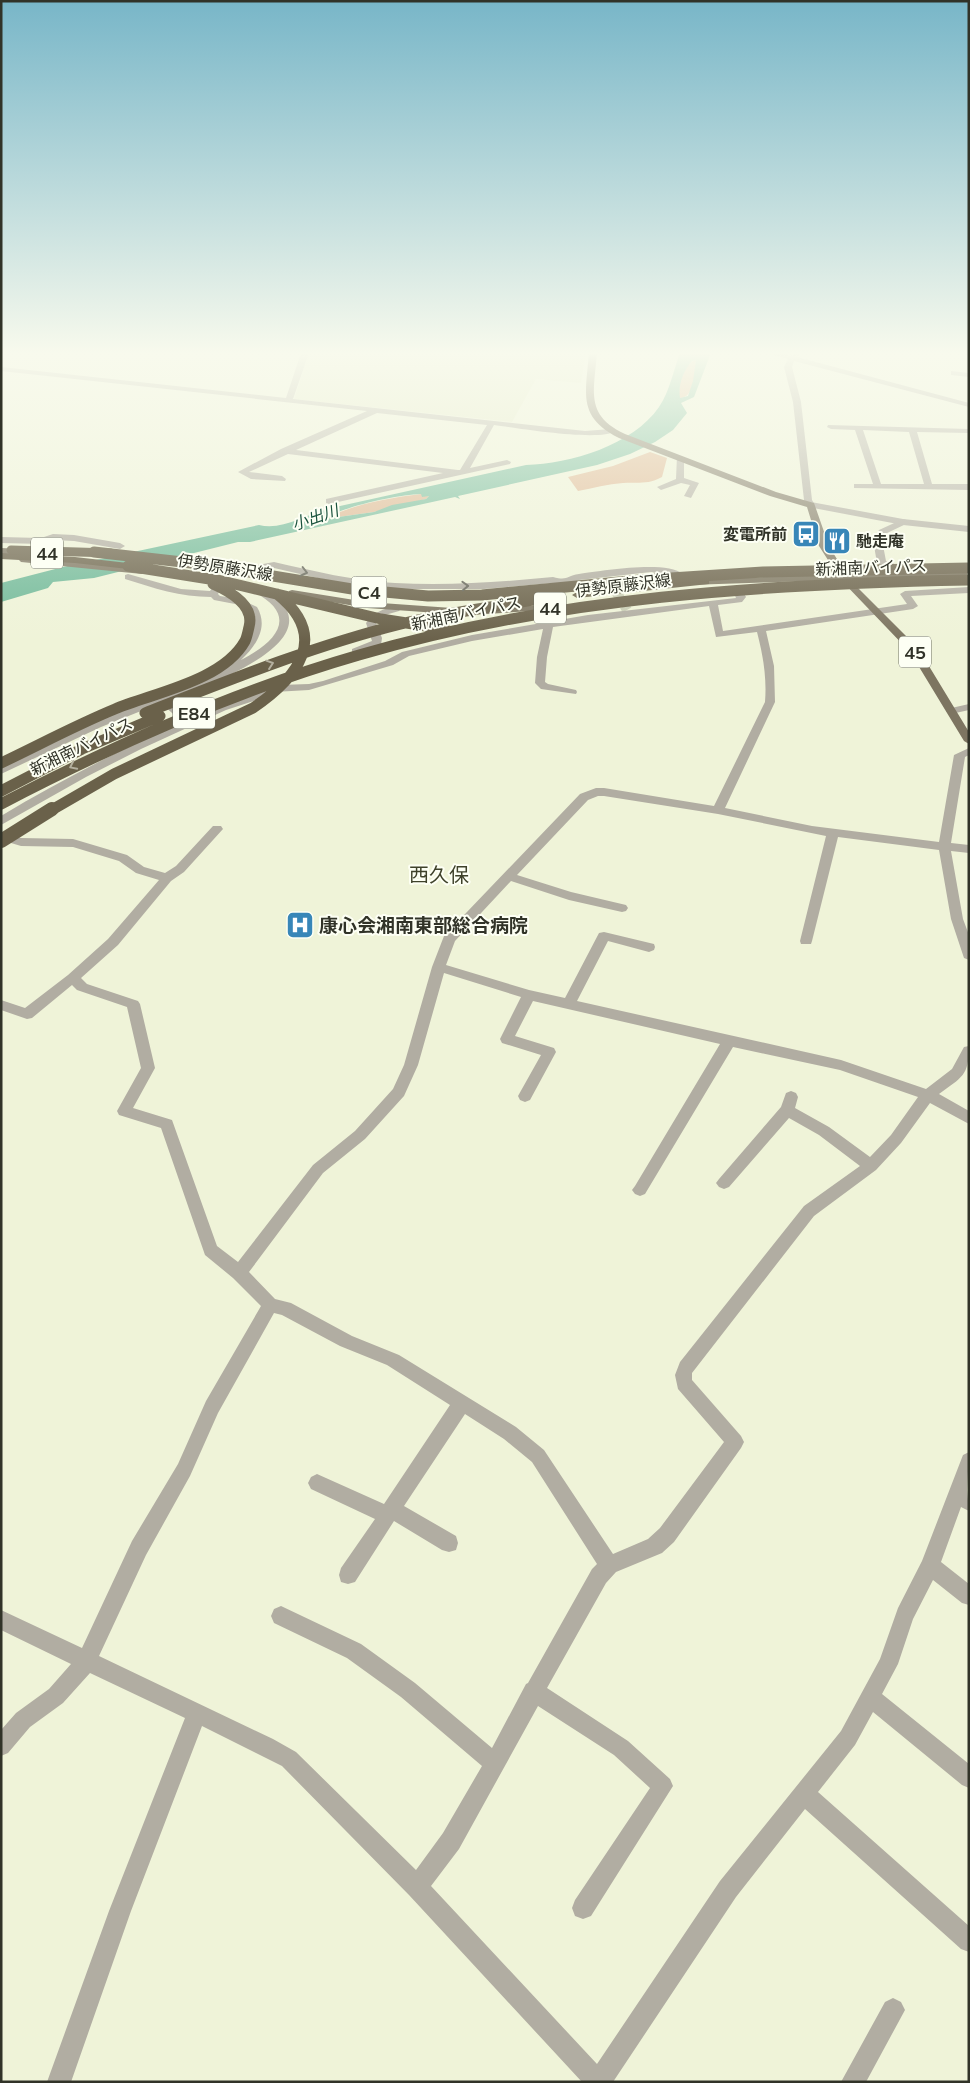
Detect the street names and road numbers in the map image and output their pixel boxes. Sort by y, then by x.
road number: 44 [31,538,63,568]
street label: 伊勢原藤沢線 [176,550,274,584]
street label: 新湘南バイパス [815,555,927,579]
street label: 伊勢原藤沢線 [574,569,672,601]
road number: C4 [352,576,386,608]
street label: 新湘南バイパス [409,592,523,634]
road number: 44 [534,592,566,624]
road number: 45 [899,636,931,668]
road number: E84 [173,698,215,728]
street label: 新湘南バイパス [26,713,136,779]

